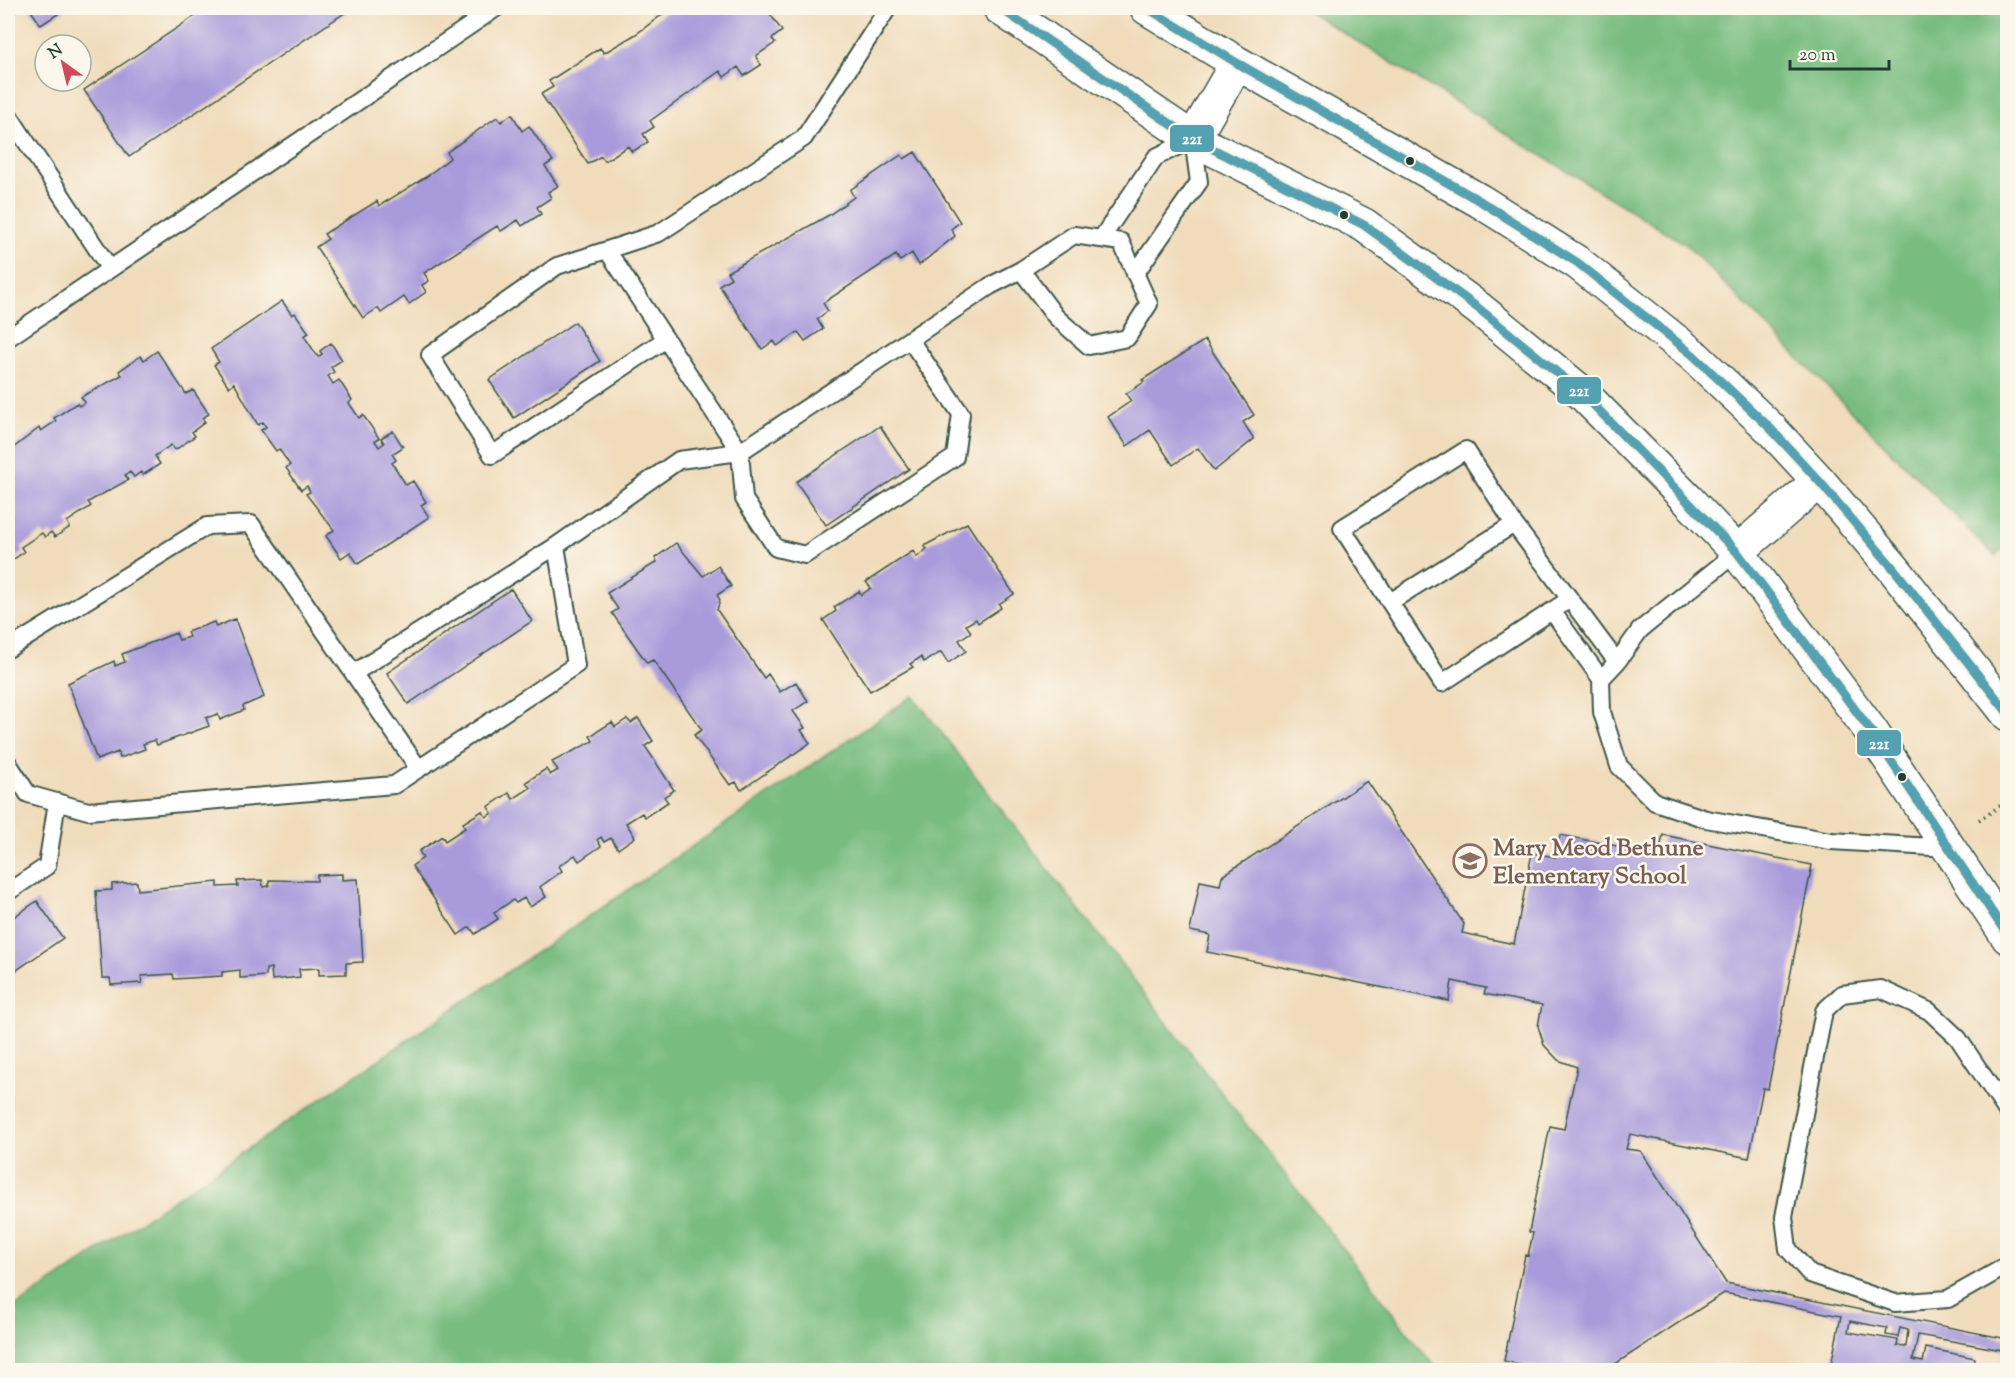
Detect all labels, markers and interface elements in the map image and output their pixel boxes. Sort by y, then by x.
north arrow [33,33,93,93]
scale bar [1790,33,1889,71]
text: N [44,39,68,66]
text: 20 m [1799,43,1836,69]
line badge: 221 [1169,124,1215,153]
text: 221 [1182,129,1203,152]
unlabelled marker [1404,155,1416,167]
unlabelled marker [1338,209,1350,221]
line badge: 221 [1556,376,1602,405]
text: 221 [1569,381,1590,404]
line badge: 221 [1856,729,1902,757]
text: 221 [1869,734,1890,757]
unlabelled marker [1896,771,1908,783]
place label: Mary Meod Bethune Elementary School [1493,832,1704,894]
school or university icon: Mary Meod Bethune Elementary School [1452,843,1488,879]

